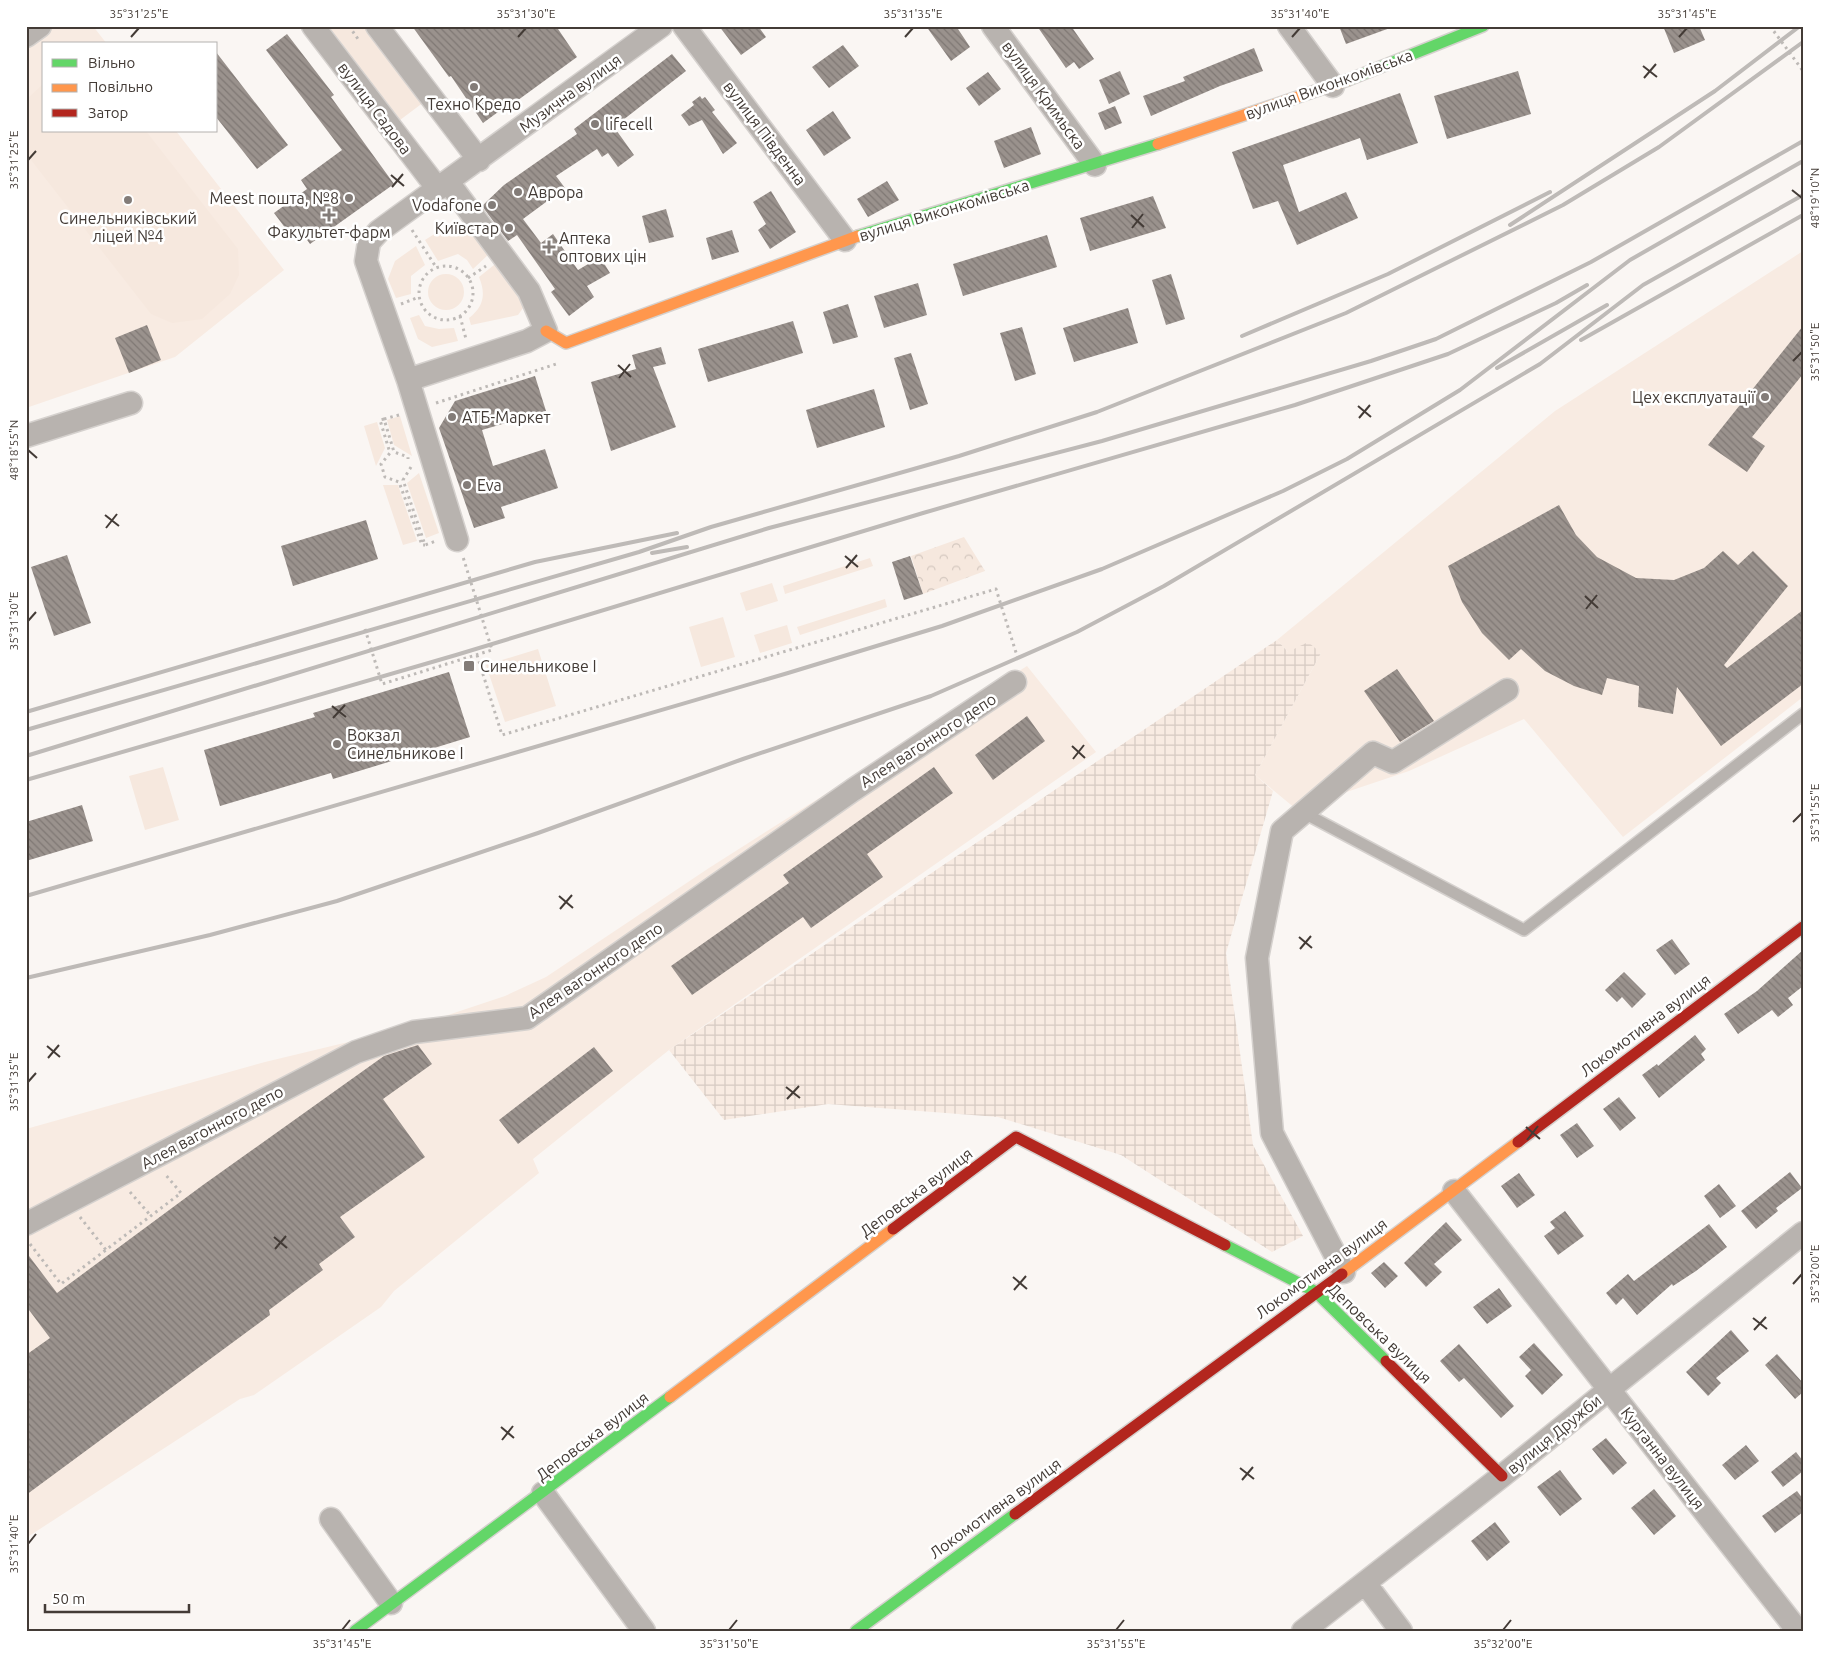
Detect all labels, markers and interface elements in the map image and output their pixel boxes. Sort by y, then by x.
text: 35°31'25"E [110,7,169,20]
text: 35°31'30"E [497,7,556,20]
text: 35°31'35"E [884,7,943,20]
text: 35°31'40"E [1271,7,1330,20]
text: 35°31'45"E [1658,7,1717,20]
street label: вулиця Кримьска [999,38,1089,152]
legend [42,42,218,132]
street label: вулиця Виконкомівська [1243,45,1415,123]
street label: Музична вулиця [516,50,624,136]
text: Вільно [88,54,135,71]
street label: вулиця Садова [335,58,415,158]
street label: вулиця Південна [720,77,810,189]
text: Повільно [88,78,153,95]
marker: Техно Кредо [468,81,480,93]
place label: Техно Кредо [427,95,521,113]
text: Затор [88,104,128,121]
place label: lifecell [605,115,653,133]
marker: lifecell [589,118,601,130]
text: 35°31'25"E [7,130,20,189]
text: 48°19'10"N [1808,168,1821,228]
street label: вулиця Виконкомівська [857,176,1031,244]
place label: Аврора [528,183,584,201]
marker: Аврора [512,186,524,198]
place label: Meest пошта, №8 [209,189,339,207]
marker: Meest пошта, №8 [343,192,355,204]
marker: Синельниківський ліцей №4 [122,194,134,206]
place label: Vodafone [412,196,482,214]
marker: Vodafone [486,199,498,211]
place label: Синельниківський ліцей №4 [59,209,197,245]
marker: Факультет-фарм [323,209,335,221]
place label: Київстар [435,219,499,237]
marker: Київстар [503,222,515,234]
place label: Факультет-фарм [267,223,391,241]
place label: Аптека оптових цін [559,229,647,265]
marker: Аптека оптових цін [543,241,555,253]
text: 35°31'50"E [1808,322,1821,381]
place label: Цех експлуатації [1632,388,1756,406]
marker: Цех експлуатації [1759,391,1771,403]
place label: АТБ-Маркет [462,408,551,426]
marker: АТБ-Маркет [446,411,458,423]
text: 48°18'55"N [7,420,20,480]
place label: Eva [477,476,502,494]
marker: Eva [461,479,473,491]
text: 35°31'30"E [7,591,20,650]
place label: Синельникове І [480,657,597,675]
marker: Синельникове І [462,659,476,673]
street label: Алея вагонного депо [857,689,999,791]
place label: Вокзал Синельникове І [347,726,464,762]
marker: Вокзал Синельникове І [331,738,343,750]
text: 35°31'55"E [1808,783,1821,842]
street label: Алея вагонного депо [524,918,666,1022]
street label: Локомотивна вулиця [1576,970,1714,1080]
text: 35°31'35"E [7,1052,20,1111]
street label: Алея вагонного депо [138,1082,286,1172]
street label: Деповська вулиця [856,1144,976,1240]
street label: Локомотивна вулиця [1252,1214,1390,1322]
text: 35°32'00"E [1808,1244,1821,1303]
street label: Деповська вулиця [1325,1279,1435,1387]
street label: Деповська вулиця [532,1388,652,1484]
street label: вулиця Дружби [1503,1391,1605,1477]
street label: Курганна вулиця [1618,1403,1708,1513]
street label: Локомотивна вулиця [926,1454,1064,1562]
text: 35°31'40"E [7,1514,20,1573]
scale bar [45,1582,189,1614]
text: 50 m [52,1590,85,1607]
text: 35°31'45"E [313,1637,372,1650]
text: 35°31'50"E [700,1637,759,1650]
text: 35°31'55"E [1087,1637,1146,1650]
text: 35°32'00"E [1474,1637,1533,1650]

